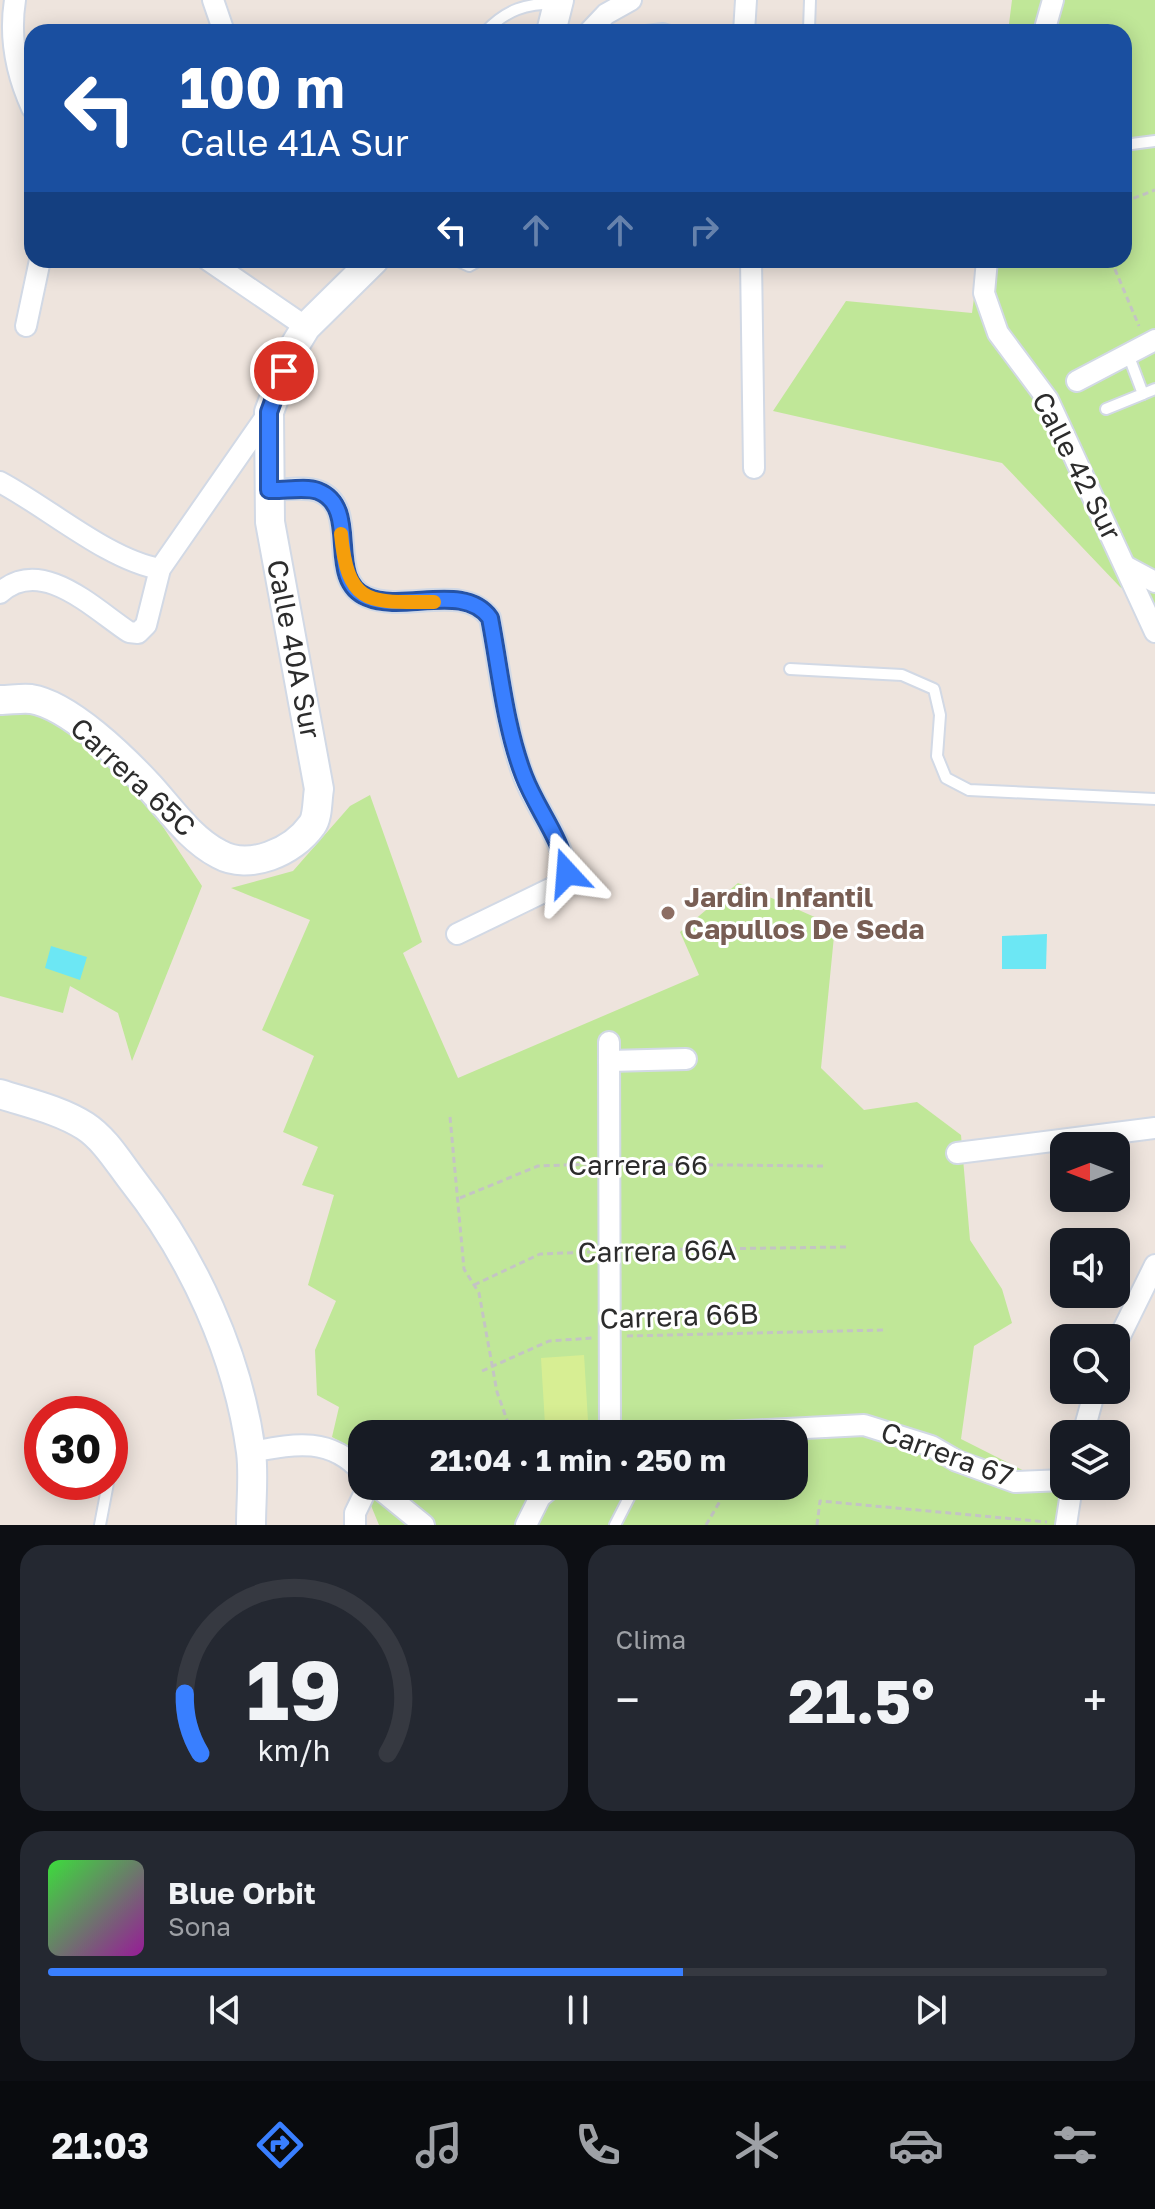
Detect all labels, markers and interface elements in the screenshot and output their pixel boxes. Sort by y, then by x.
text: 100 m [180,53,345,120]
icon: left [48,56,152,160]
text: Calle 41A Sur [180,121,409,164]
icon: left [430,208,474,252]
icon: ahead [514,208,558,252]
icon: ahead [598,208,642,252]
icon: right [682,208,726,252]
pin [250,337,318,405]
icon: arrive [262,349,306,393]
street label: Calle 42 Sur [1026,386,1129,545]
street label: Calle 40A Sur [261,557,328,741]
street label: Carrera 65C [64,711,202,843]
position arrow [525,831,609,915]
place label: Jardin Infantil Capullos De Seda [684,880,924,945]
marker: Jardin Infantil Capullos De Seda [659,904,677,922]
north arrow [1050,1132,1130,1212]
map controls [1050,1132,1130,1500]
street label: Carrera 66 [568,1148,708,1181]
button: sound [1050,1228,1130,1308]
street label: Carrera 66A [577,1233,737,1268]
street label: Carrera 66B [599,1296,759,1335]
button: search [1050,1324,1130,1404]
speed limit sign: 30 [24,1396,128,1500]
street label: Carrera 67 [877,1414,1018,1493]
button: layers [1050,1420,1130,1500]
text: 21:04 · 1 min · 250 m [430,1442,726,1478]
text: Clima [616,1624,686,1655]
text: 19 [246,1638,342,1738]
text: 21.5° [788,1664,935,1736]
text: − [616,1673,640,1726]
text: + [1083,1673,1107,1726]
text: km/h [257,1733,330,1767]
text: Blue Orbit [168,1875,316,1911]
text: Sona [168,1911,231,1942]
icon: previous [203,1988,247,2032]
icon: pause [556,1988,600,2032]
icon: next [909,1988,953,2032]
icon: directions [252,2117,308,2173]
icon: music [411,2117,467,2173]
icon: phone [570,2117,626,2173]
icon: climate [729,2117,785,2173]
icon: car [888,2117,944,2173]
icon: filters [1047,2117,1103,2173]
text: 21:03 [52,2124,149,2167]

